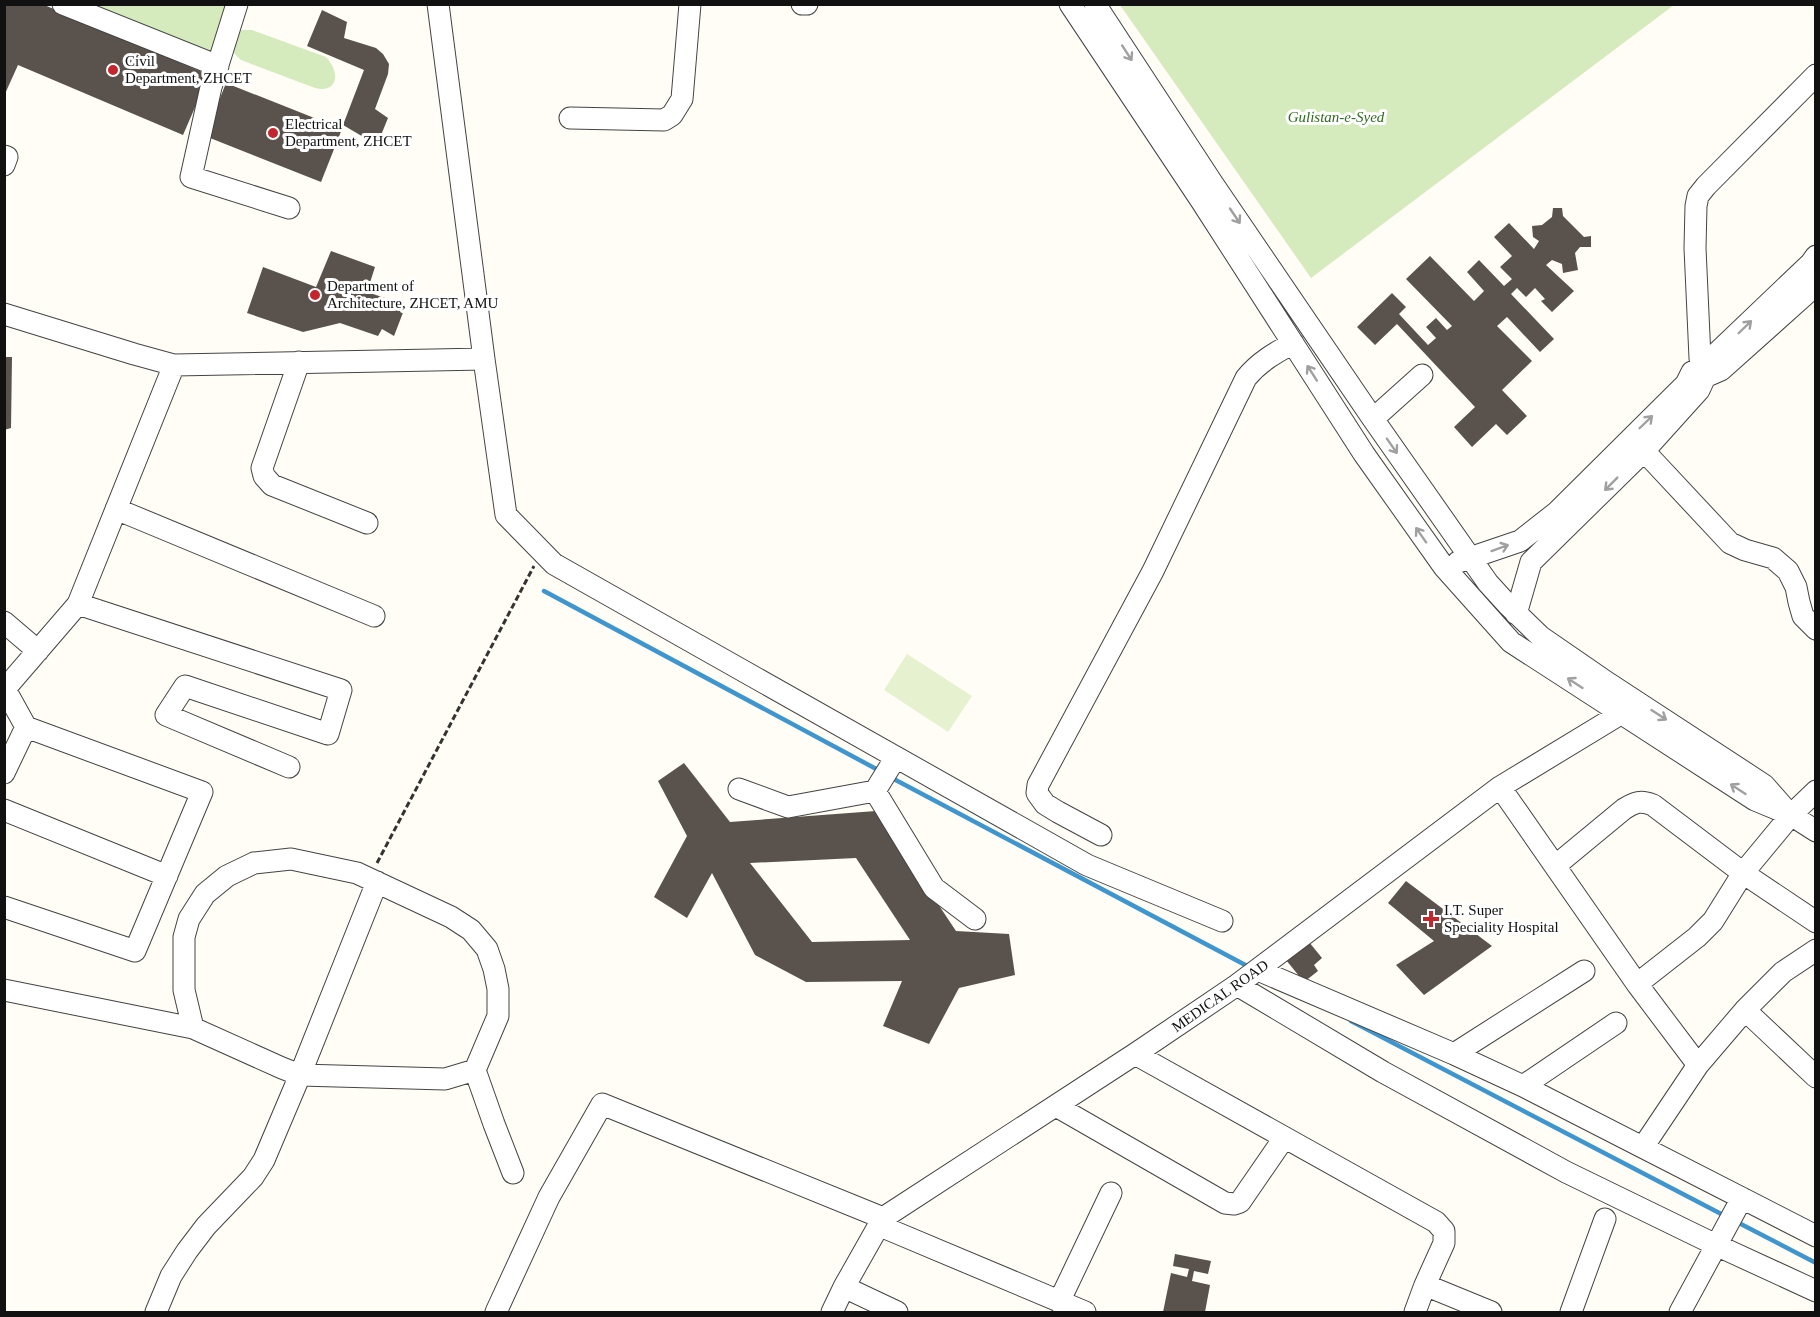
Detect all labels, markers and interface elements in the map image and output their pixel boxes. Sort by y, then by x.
one-way arrow [1121,45,1133,61]
place label: Civil Department, ZHCET [125,53,252,86]
marker: Civil Department, ZHCET [106,63,120,77]
park label: Gulistan-e-Syed [1288,109,1385,125]
place label: Electrical Department, ZHCET [285,116,412,149]
marker: Electrical Department, ZHCET [266,126,280,140]
one-way arrow [1229,207,1241,224]
place label: Department of Architecture, ZHCET, AMU [327,278,499,311]
marker: Department of Architecture, ZHCET, AMU [308,288,322,302]
one-way arrow [1737,319,1752,334]
one-way arrow [1306,365,1318,382]
one-way arrow [1639,415,1654,430]
one-way arrow [1386,438,1398,454]
one-way arrow [1603,477,1618,492]
one-way arrow [1415,527,1428,543]
one-way arrow [1490,542,1509,553]
one-way arrow [1567,677,1584,689]
one-way arrow [1650,709,1667,721]
one-way arrow [1730,783,1747,796]
place label: I.T. Super Speciality Hospital [1444,902,1559,935]
marker: I.T. Super Speciality Hospital [1422,910,1440,928]
street label: MEDICAL ROAD [1169,957,1271,1035]

